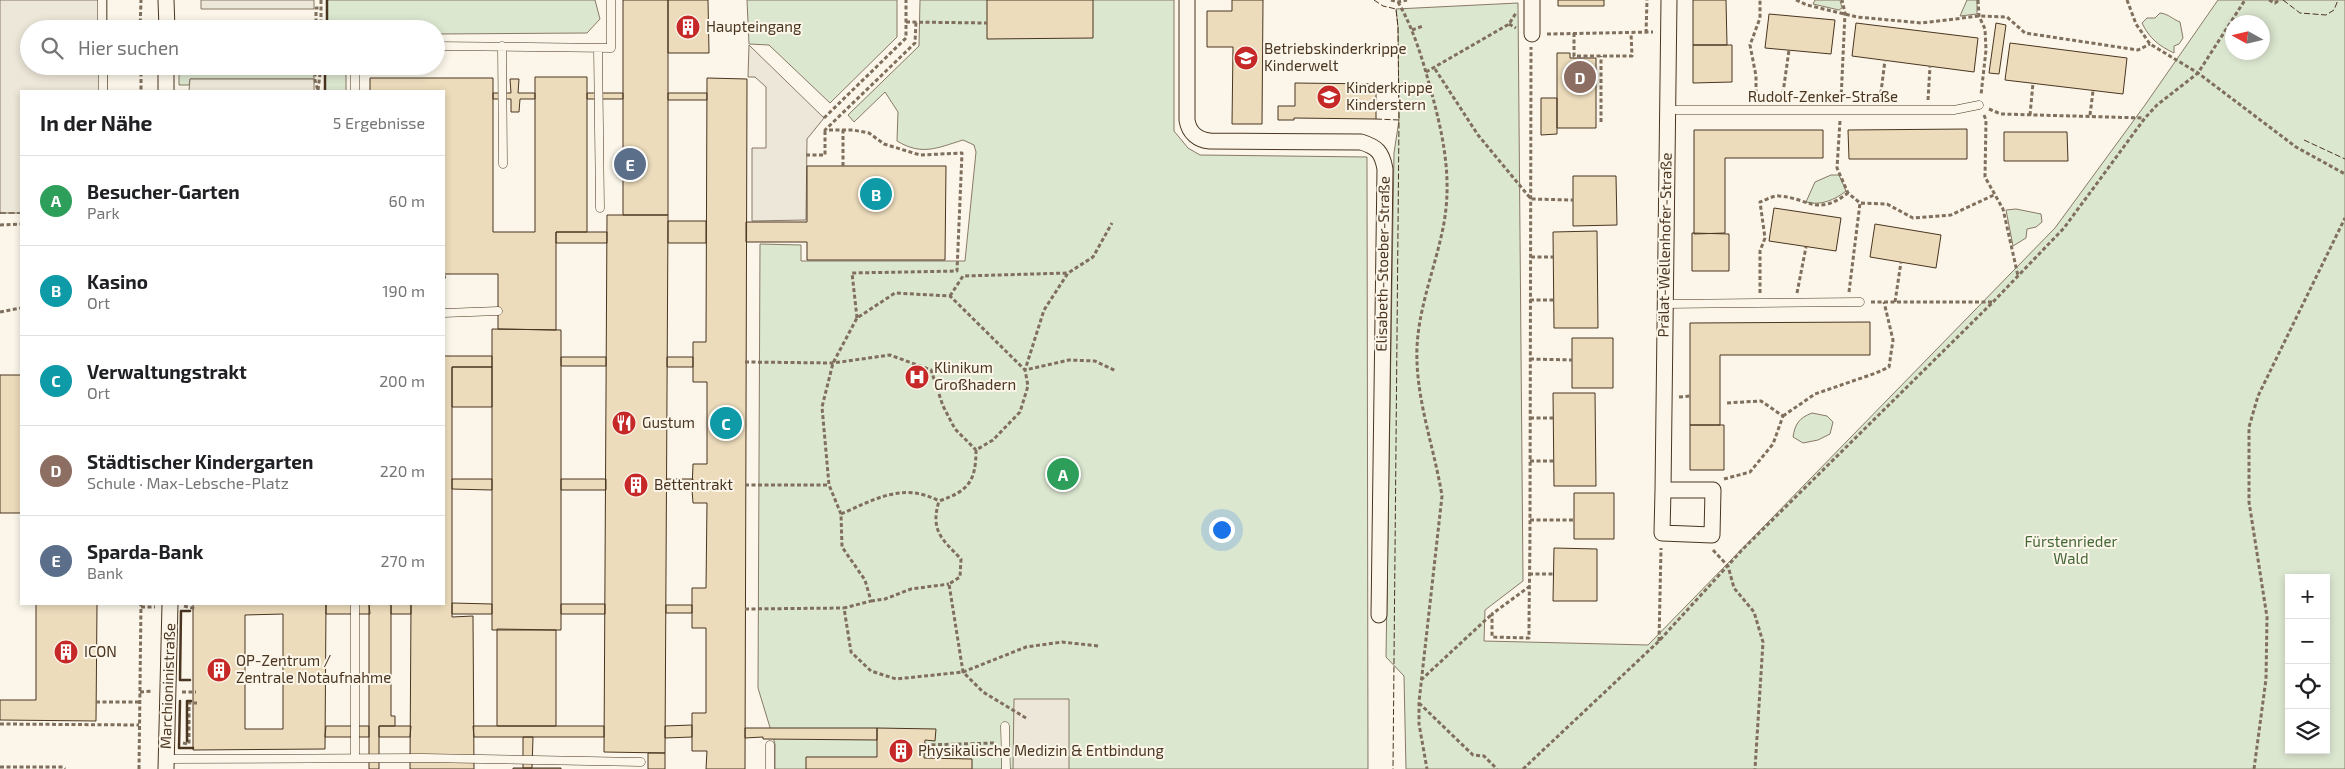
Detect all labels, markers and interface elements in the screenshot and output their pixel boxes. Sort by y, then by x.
building icon: Haupteingang [675,14,701,40]
north arrow [2225,15,2270,60]
place label: Haupteingang [706,17,802,35]
search box [20,20,445,75]
icon: search [38,34,66,62]
text: Hier suchen [78,36,179,59]
place label: Betriebskinderkrippe Kinderwelt [1264,39,1407,74]
school or university icon: Betriebskinderkrippe Kinderwelt [1233,45,1259,71]
pin: D [1564,58,1596,96]
place label: Kinderkrippe Kinderstern [1346,78,1433,113]
school or university icon: Kinderkrippe Kinderstern [1316,84,1342,110]
street label: Rudolf-Zenker-Straße [1748,87,1898,105]
text: In der Nähe [40,110,152,135]
text: 5 Ergebnisse [333,113,425,132]
pin: E [614,145,646,183]
street label: Prälat-Wellenhofer-Straße [1653,152,1675,338]
pin: B [860,175,892,213]
street label: Elisabeth-Stoeber-Straße [1371,176,1393,352]
text: Besucher-Garten [87,180,240,203]
text: A [51,191,61,210]
text: 60 m [389,191,425,210]
text: Park [87,203,120,222]
text: Kasino [87,270,148,293]
text: B [51,281,61,300]
text: 190 m [382,281,425,300]
text: Ort [87,293,110,312]
place label: Klinikum Großhadern [934,358,1016,393]
text: Verwaltungstrakt [87,360,247,383]
hospital icon: Klinikum Großhadern [904,364,930,390]
text: C [51,371,61,390]
text: 200 m [379,371,425,390]
text: Ort [87,383,110,402]
pin: C [710,404,742,442]
restaurant icon: Gustum [611,410,637,436]
place label: Gustum [642,413,695,431]
text: Städtischer Kindergarten [87,450,313,473]
pin: A [1047,455,1079,493]
text: D [51,461,61,480]
text: 220 m [380,461,425,480]
building icon: Bettentrakt [623,472,649,498]
text: Schule · Max-Lebsche-Platz [87,473,289,492]
place label: Bettentrakt [654,475,733,493]
your location [1209,517,1235,543]
park label: Fürstenrieder Wald [2025,532,2117,567]
text: Sparda-Bank [87,540,203,563]
text: E [51,551,61,570]
text: 270 m [381,551,425,570]
text: Bank [87,563,123,582]
map controls [2285,574,2330,754]
button: + [2285,574,2330,619]
button: − [2285,619,2330,664]
street label: Marchioninistraße [156,623,178,749]
building icon: ICON [53,639,79,665]
place label: ICON [84,642,117,660]
place label: OP-Zentrum / Zentrale Notaufnahme [236,651,391,686]
building icon: OP-Zentrum / Zentrale Notaufnahme [206,657,232,683]
button: locate [2285,664,2330,709]
button: layers [2285,709,2330,754]
building icon: Physikalische Medizin & Entbindung [888,738,914,764]
place label: Physikalische Medizin & Entbindung [918,741,1165,759]

